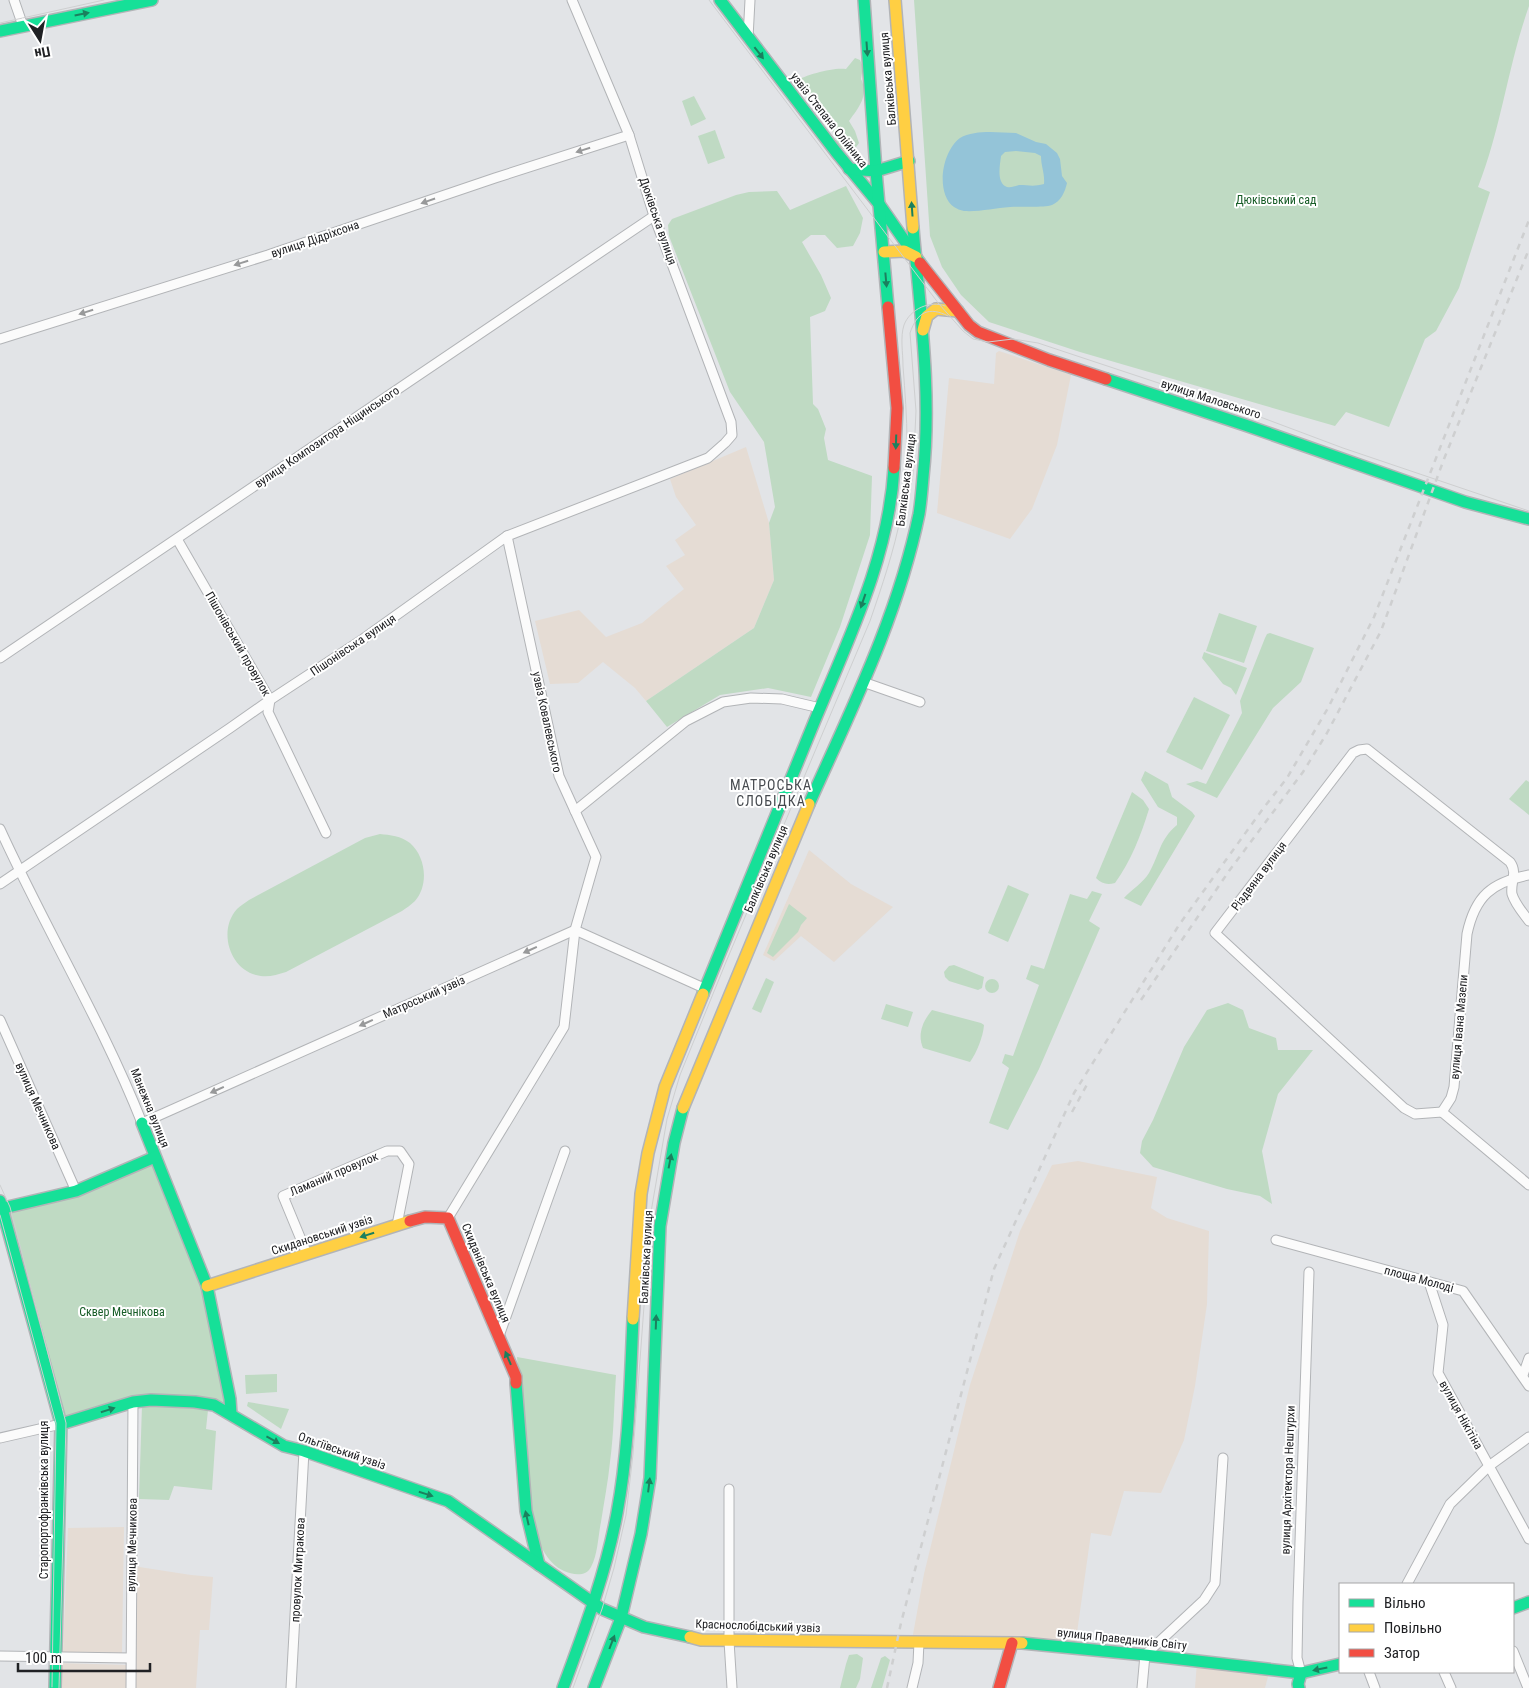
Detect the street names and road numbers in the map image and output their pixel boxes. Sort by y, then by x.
street label: Балківська вулиця [877,32,899,126]
street label: узвіз Степана Олійника [788,70,871,170]
street label: Дюківська вулиця [636,175,680,267]
street label: вулиця Дідріхсона [269,217,361,261]
street label: вулиця Маловського [1159,376,1263,422]
street label: вулиця Композитора Ніщинського [252,383,402,491]
street label: Балківська вулиця [893,433,919,527]
street label: Пішонівський провулок [202,589,274,699]
street label: Пішонівська вулиця [308,611,398,679]
street label: узвіз Ковалевського [529,670,565,774]
street label: Балківська вулиця [741,823,791,915]
street label: Різдвяна вулиця [1229,839,1289,913]
street label: Матроський узвіз [381,973,467,1021]
street label: вулиця Івана Мазепи [1447,974,1471,1080]
street label: вулиця Мечникова [12,1060,64,1152]
street label: Манежна вулиця [128,1066,172,1150]
street label: Ламаний провулок [288,1149,380,1199]
street label: Балківська вулиця [637,1210,655,1304]
street label: Скидановський узвіз [270,1212,374,1258]
street label: Скиданівська вулиця [459,1221,513,1325]
street label: площа Молоді [1383,1263,1455,1295]
street label: вулиця Нікітіна [1436,1378,1486,1452]
street label: вулиця Архітектора Нештурхи [1278,1405,1298,1555]
street label: Старопортофранківська вулиця [37,1421,51,1579]
street label: Ольгіївський узвіз [296,1429,388,1473]
street label: вулиця Мечникова [124,1498,140,1592]
street label: провулок Митракова [288,1517,308,1623]
street label: Краснослобідський узвіз [695,1617,821,1635]
street label: вулиця Праведників Світу [1056,1625,1188,1653]

